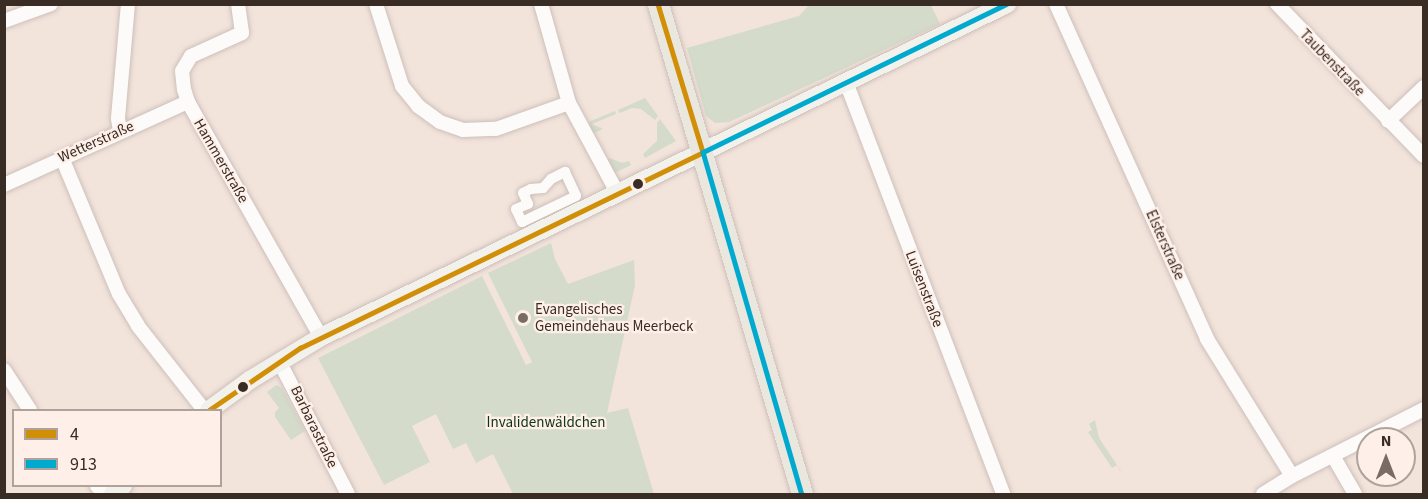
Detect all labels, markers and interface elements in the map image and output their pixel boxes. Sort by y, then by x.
street label: Taubenstraße [1296,26,1368,100]
street label: Hammerstraße [190,116,252,206]
street label: Wetterstraße [55,117,137,167]
unlabelled marker [632,178,644,190]
street label: Elsterstraße [1142,207,1188,283]
street label: Luisenstraße [901,248,947,330]
place label: Evangelisches Gemeindehaus Meerbeck [535,300,693,335]
marker: Evangelisches Gemeindehaus Meerbeck [516,311,530,325]
unlabelled marker [237,381,249,393]
street label: Barbarastraße [286,383,342,471]
legend [12,409,222,487]
park label: Invalidenwäldchen [487,414,605,432]
text: 4 [70,422,79,447]
north arrow [1356,427,1416,487]
text: N [1381,430,1391,452]
text: 913 [70,452,97,477]

